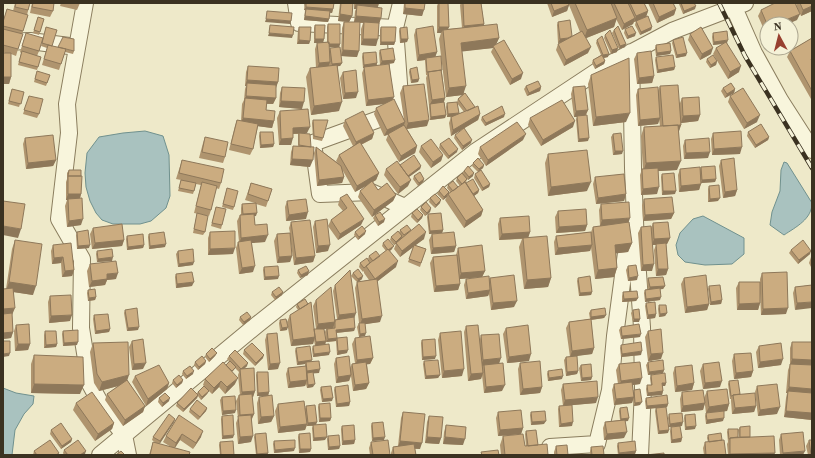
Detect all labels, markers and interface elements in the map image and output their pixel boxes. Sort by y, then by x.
north arrow [759,16,799,56]
text: N [773,19,783,35]

